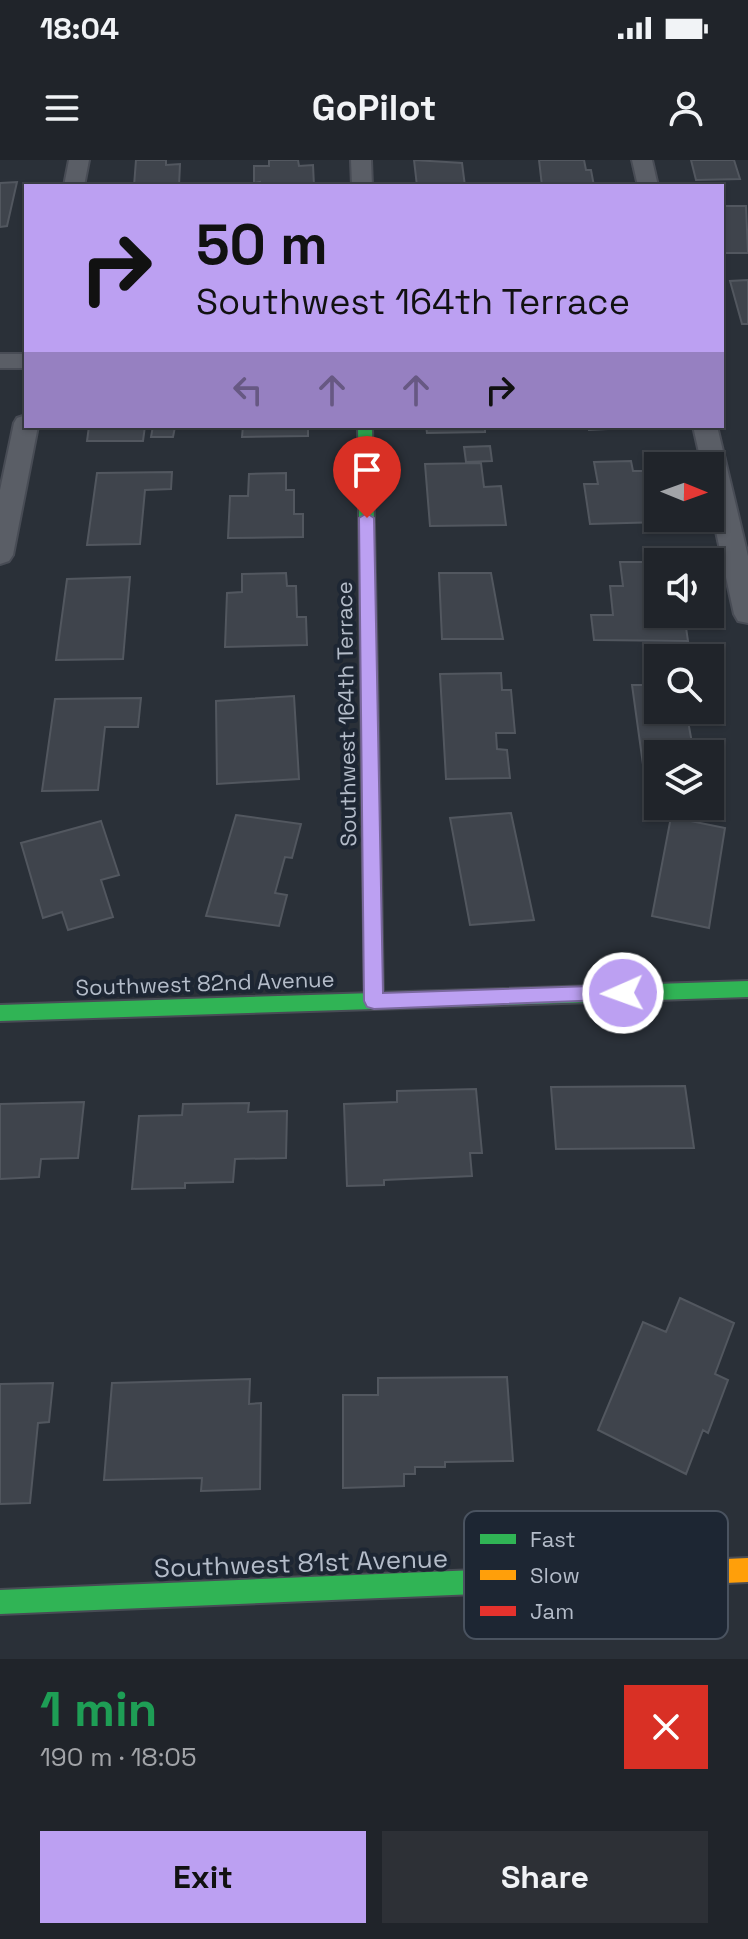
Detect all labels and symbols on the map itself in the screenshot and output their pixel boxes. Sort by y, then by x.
pin [333,436,401,518]
north arrow [644,452,724,532]
street label: Southwest 164th Terrace [330,581,362,847]
position arrow [581,951,665,1035]
street label: Southwest 82nd Avenue [75,964,335,1002]
legend [464,1511,728,1639]
text: Fast [530,1525,576,1553]
street label: Southwest 81st Avenue [153,1541,449,1585]
text: Slow [530,1561,580,1589]
text: Jam [530,1597,574,1625]

